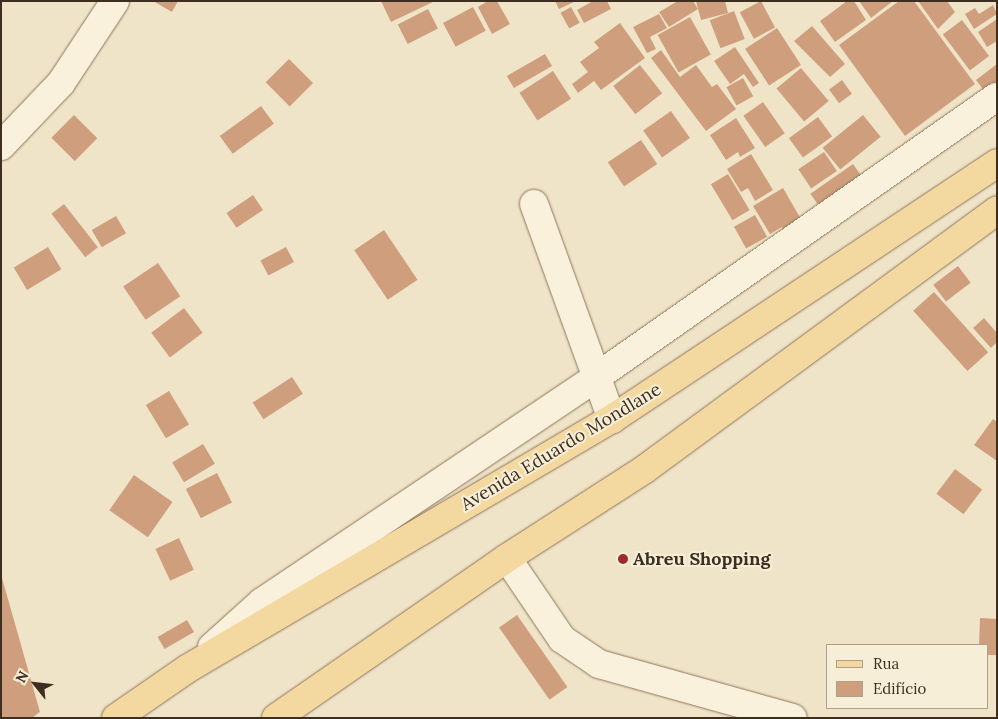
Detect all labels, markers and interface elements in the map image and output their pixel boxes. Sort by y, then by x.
street label: Avenida Eduardo Mondlane [457,379,665,515]
place label: Abreu Shopping [633,548,770,570]
marker: Abreu Shopping [617,553,629,565]
legend [826,644,988,709]
text: Rua [873,654,899,673]
north arrow [10,659,60,709]
text: N [11,668,32,686]
text: Edifício [873,679,926,698]

